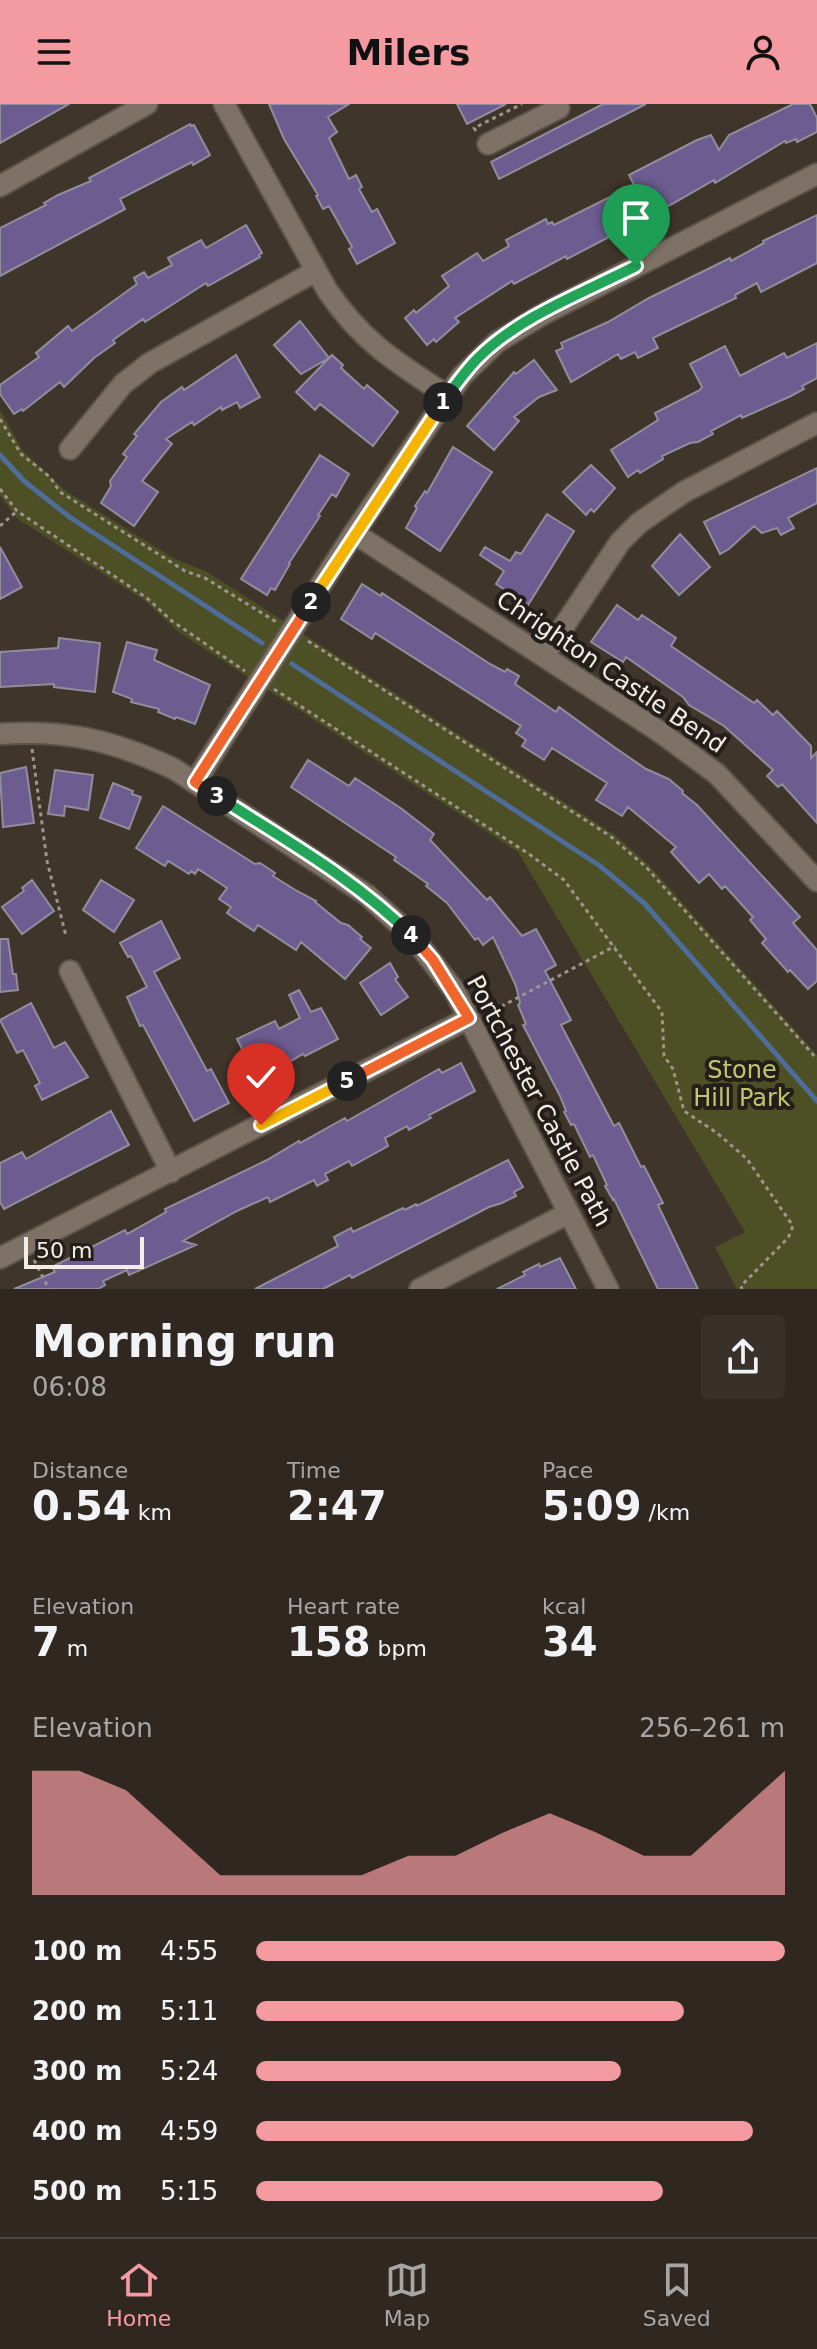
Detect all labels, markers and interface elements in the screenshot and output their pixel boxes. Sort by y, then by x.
icon: menu [32,30,76,74]
icon: person [741,30,785,74]
text: Milers [346,32,471,73]
pin [602,184,670,266]
icon: arrive [614,196,658,240]
pin: 1 [423,382,463,422]
text: 1 [435,389,451,414]
pin: 2 [291,582,331,622]
street label: Chrighton Castle Bend [491,585,731,759]
text: 2 [303,589,319,614]
pin: 3 [197,776,237,816]
text: 3 [209,783,225,808]
pin: 4 [391,915,431,955]
text: 4 [403,922,419,947]
street label: Portchester Castle Path [461,971,617,1231]
pin [227,1043,295,1125]
icon: check [239,1055,283,1099]
park label: Stone Hill Park [693,1056,791,1112]
pin: 5 [327,1061,367,1101]
text: 5 [339,1068,355,1093]
scale bar [24,1233,144,1269]
text: 50 m [36,1238,92,1263]
button: share [701,1315,785,1399]
text: Morning run [32,1316,337,1367]
text: 06:08 [32,1372,107,1402]
text: Distance [32,1458,128,1483]
text: Time [287,1458,341,1483]
text: Pace [542,1458,593,1483]
text: 0.54 [32,1483,131,1529]
text: 2:47 [287,1483,387,1529]
text: 5:09 [542,1483,642,1529]
text: km [131,1500,172,1525]
text: /km [642,1500,690,1525]
text: Elevation [32,1594,134,1619]
text: Heart rate [287,1594,400,1619]
text: kcal [542,1594,586,1619]
text: 7 [32,1619,60,1665]
text: 158 [287,1619,371,1665]
text: 34 [542,1619,598,1665]
text: m [60,1636,88,1661]
text: bpm [371,1636,427,1661]
text: Elevation [32,1713,153,1743]
text: 256–261 m [639,1713,785,1743]
text: 100 m [32,1936,122,1966]
text: 4:55 [160,1936,218,1966]
text: 200 m [32,1996,122,2026]
text: 5:11 [160,1996,218,2026]
text: 300 m [32,2056,122,2086]
text: 5:24 [160,2056,218,2086]
text: 400 m [32,2116,122,2146]
text: 4:59 [160,2116,218,2146]
text: 500 m [32,2176,122,2206]
text: 5:15 [160,2176,218,2206]
tab: Home [106,2258,171,2331]
tab: Map [384,2258,430,2331]
tab: Saved [643,2258,711,2331]

